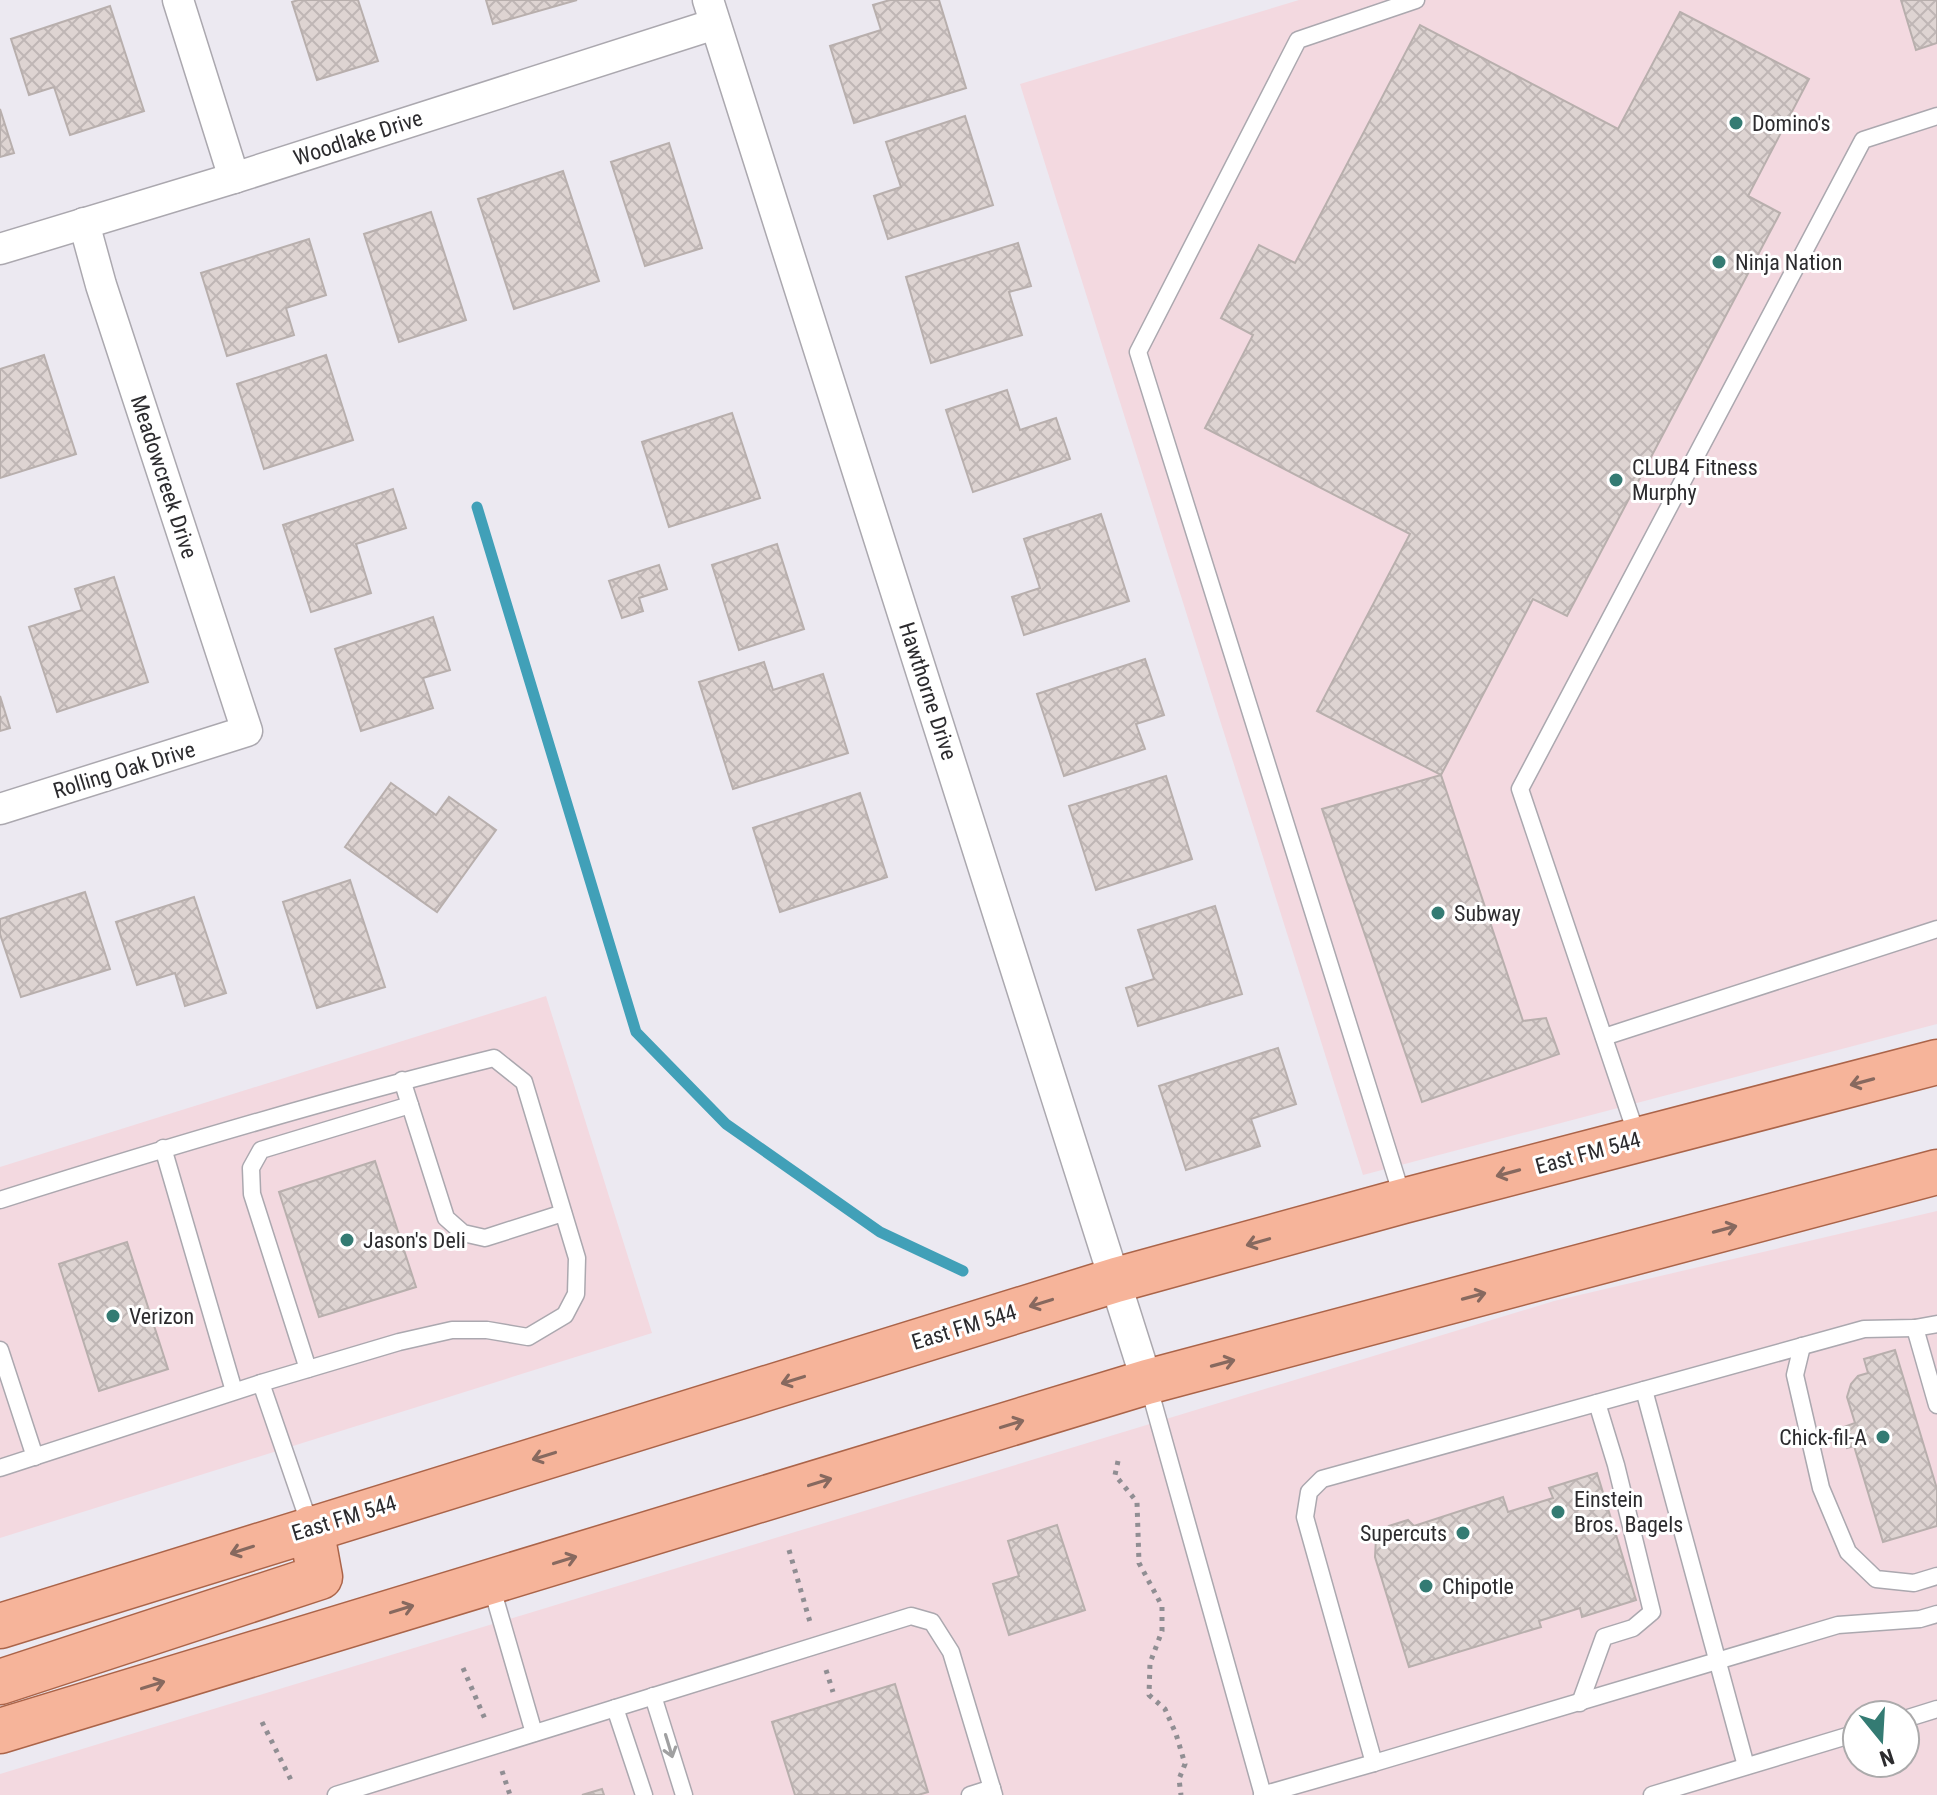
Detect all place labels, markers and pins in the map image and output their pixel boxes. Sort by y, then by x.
place label: Domino's [1752,111,1830,136]
marker: Domino's [1727,114,1745,132]
place label: Ninja Nation [1735,250,1842,275]
marker: Ninja Nation [1710,253,1728,271]
place label: CLUB4 Fitness Murphy [1632,455,1758,505]
marker: CLUB4 Fitness Murphy [1607,471,1625,489]
place label: Subway [1454,901,1521,926]
marker: Subway [1429,904,1447,922]
place label: Jason's Deli [363,1228,466,1253]
marker: Jason's Deli [338,1231,356,1249]
place label: Verizon [129,1304,194,1329]
marker: Verizon [104,1307,122,1325]
place label: Chick-fil-A [1779,1425,1867,1450]
marker: Chick-fil-A [1874,1428,1892,1446]
place label: Einstein Bros. Bagels [1574,1487,1683,1537]
marker: Einstein Bros. Bagels [1549,1503,1567,1521]
place label: Supercuts [1360,1521,1447,1546]
marker: Supercuts [1454,1524,1472,1542]
place label: Chipotle [1442,1574,1514,1599]
marker: Chipotle [1417,1577,1435,1595]

